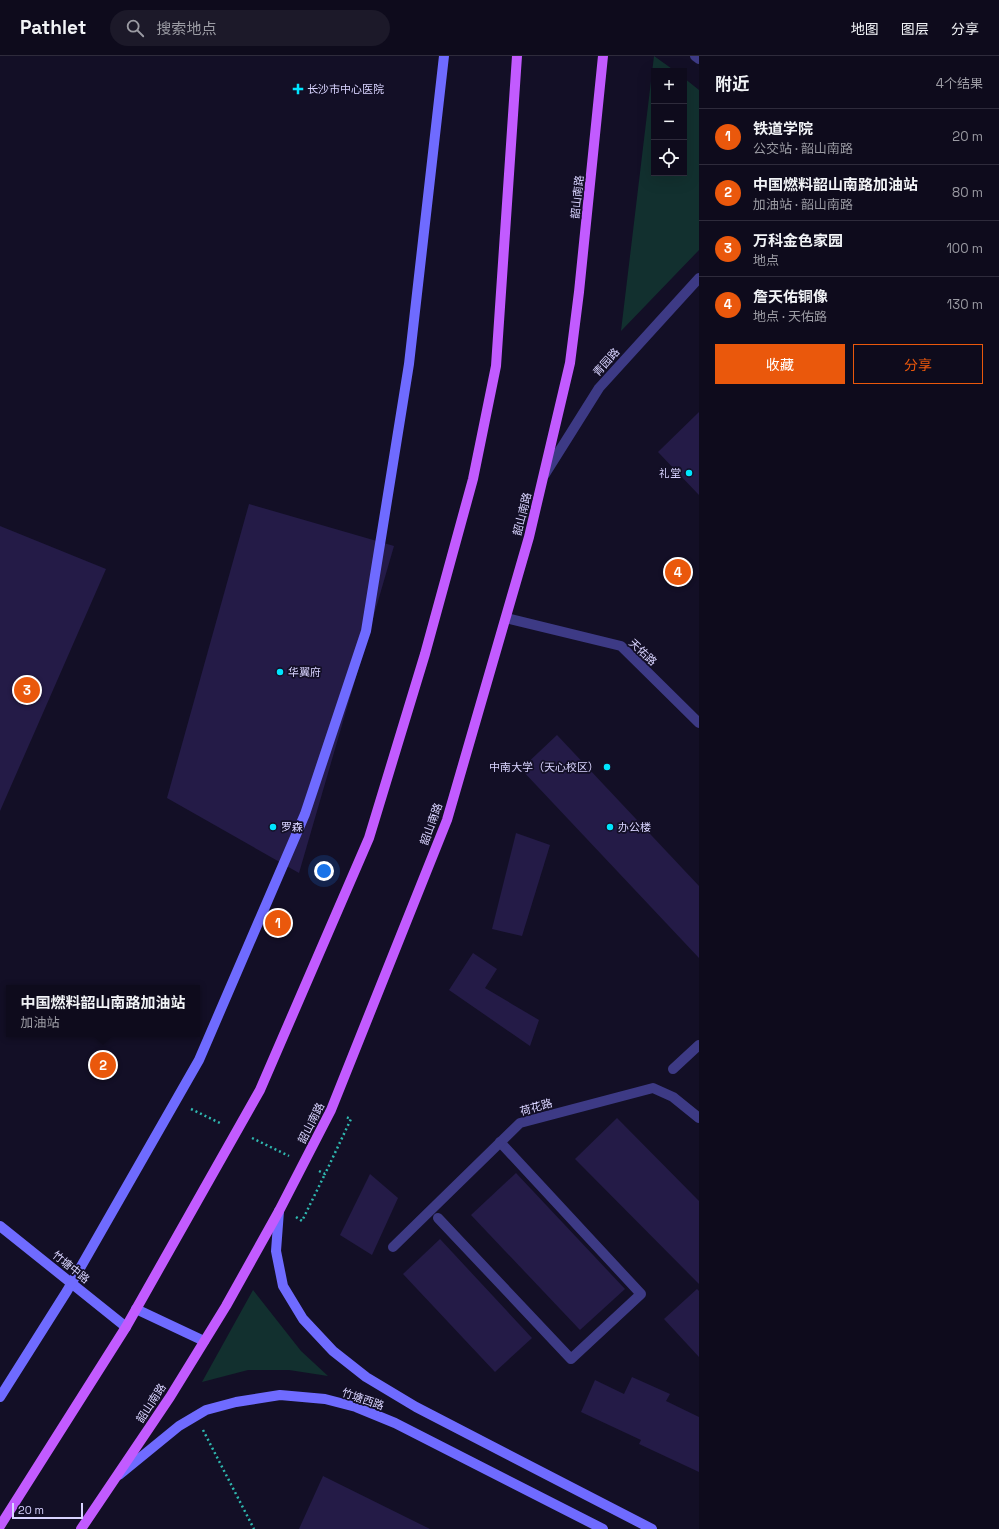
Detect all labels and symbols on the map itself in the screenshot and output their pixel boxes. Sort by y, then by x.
place label: 长沙市中心医院 [307,82,384,96]
marker: 长沙市中心医院 [292,83,304,95]
street label: 韶山南路 [568,174,586,220]
street label: 青园路 [590,345,622,379]
place label: 礼堂 [659,466,681,480]
marker: 礼堂 [684,468,694,478]
street label: 韶山南路 [510,491,534,537]
pin: 4 [665,557,691,587]
street label: 天佑路 [626,636,660,668]
place label: 华翼府 [288,665,321,679]
marker: 华翼府 [275,667,285,677]
pin: 3 [14,675,40,705]
place label: 中南大学（天心校区） [489,760,599,774]
marker: 中南大学（天心校区） [602,762,612,772]
street label: 韶山南路 [417,801,445,847]
place label: 罗森 [281,820,303,834]
place label: 办公楼 [618,820,651,834]
marker: 罗森 [268,822,278,832]
marker: 办公楼 [605,822,615,832]
your location [314,861,334,881]
pin: 1 [265,908,291,938]
pin: 2 [90,1050,116,1080]
street label: 荷花路 [518,1096,554,1118]
street label: 韶山南路 [295,1100,327,1146]
street label: 竹塘中路 [49,1248,93,1286]
street label: 韶山南路 [133,1381,169,1425]
street label: 竹塘西路 [340,1385,386,1413]
scale bar [12,1501,83,1520]

